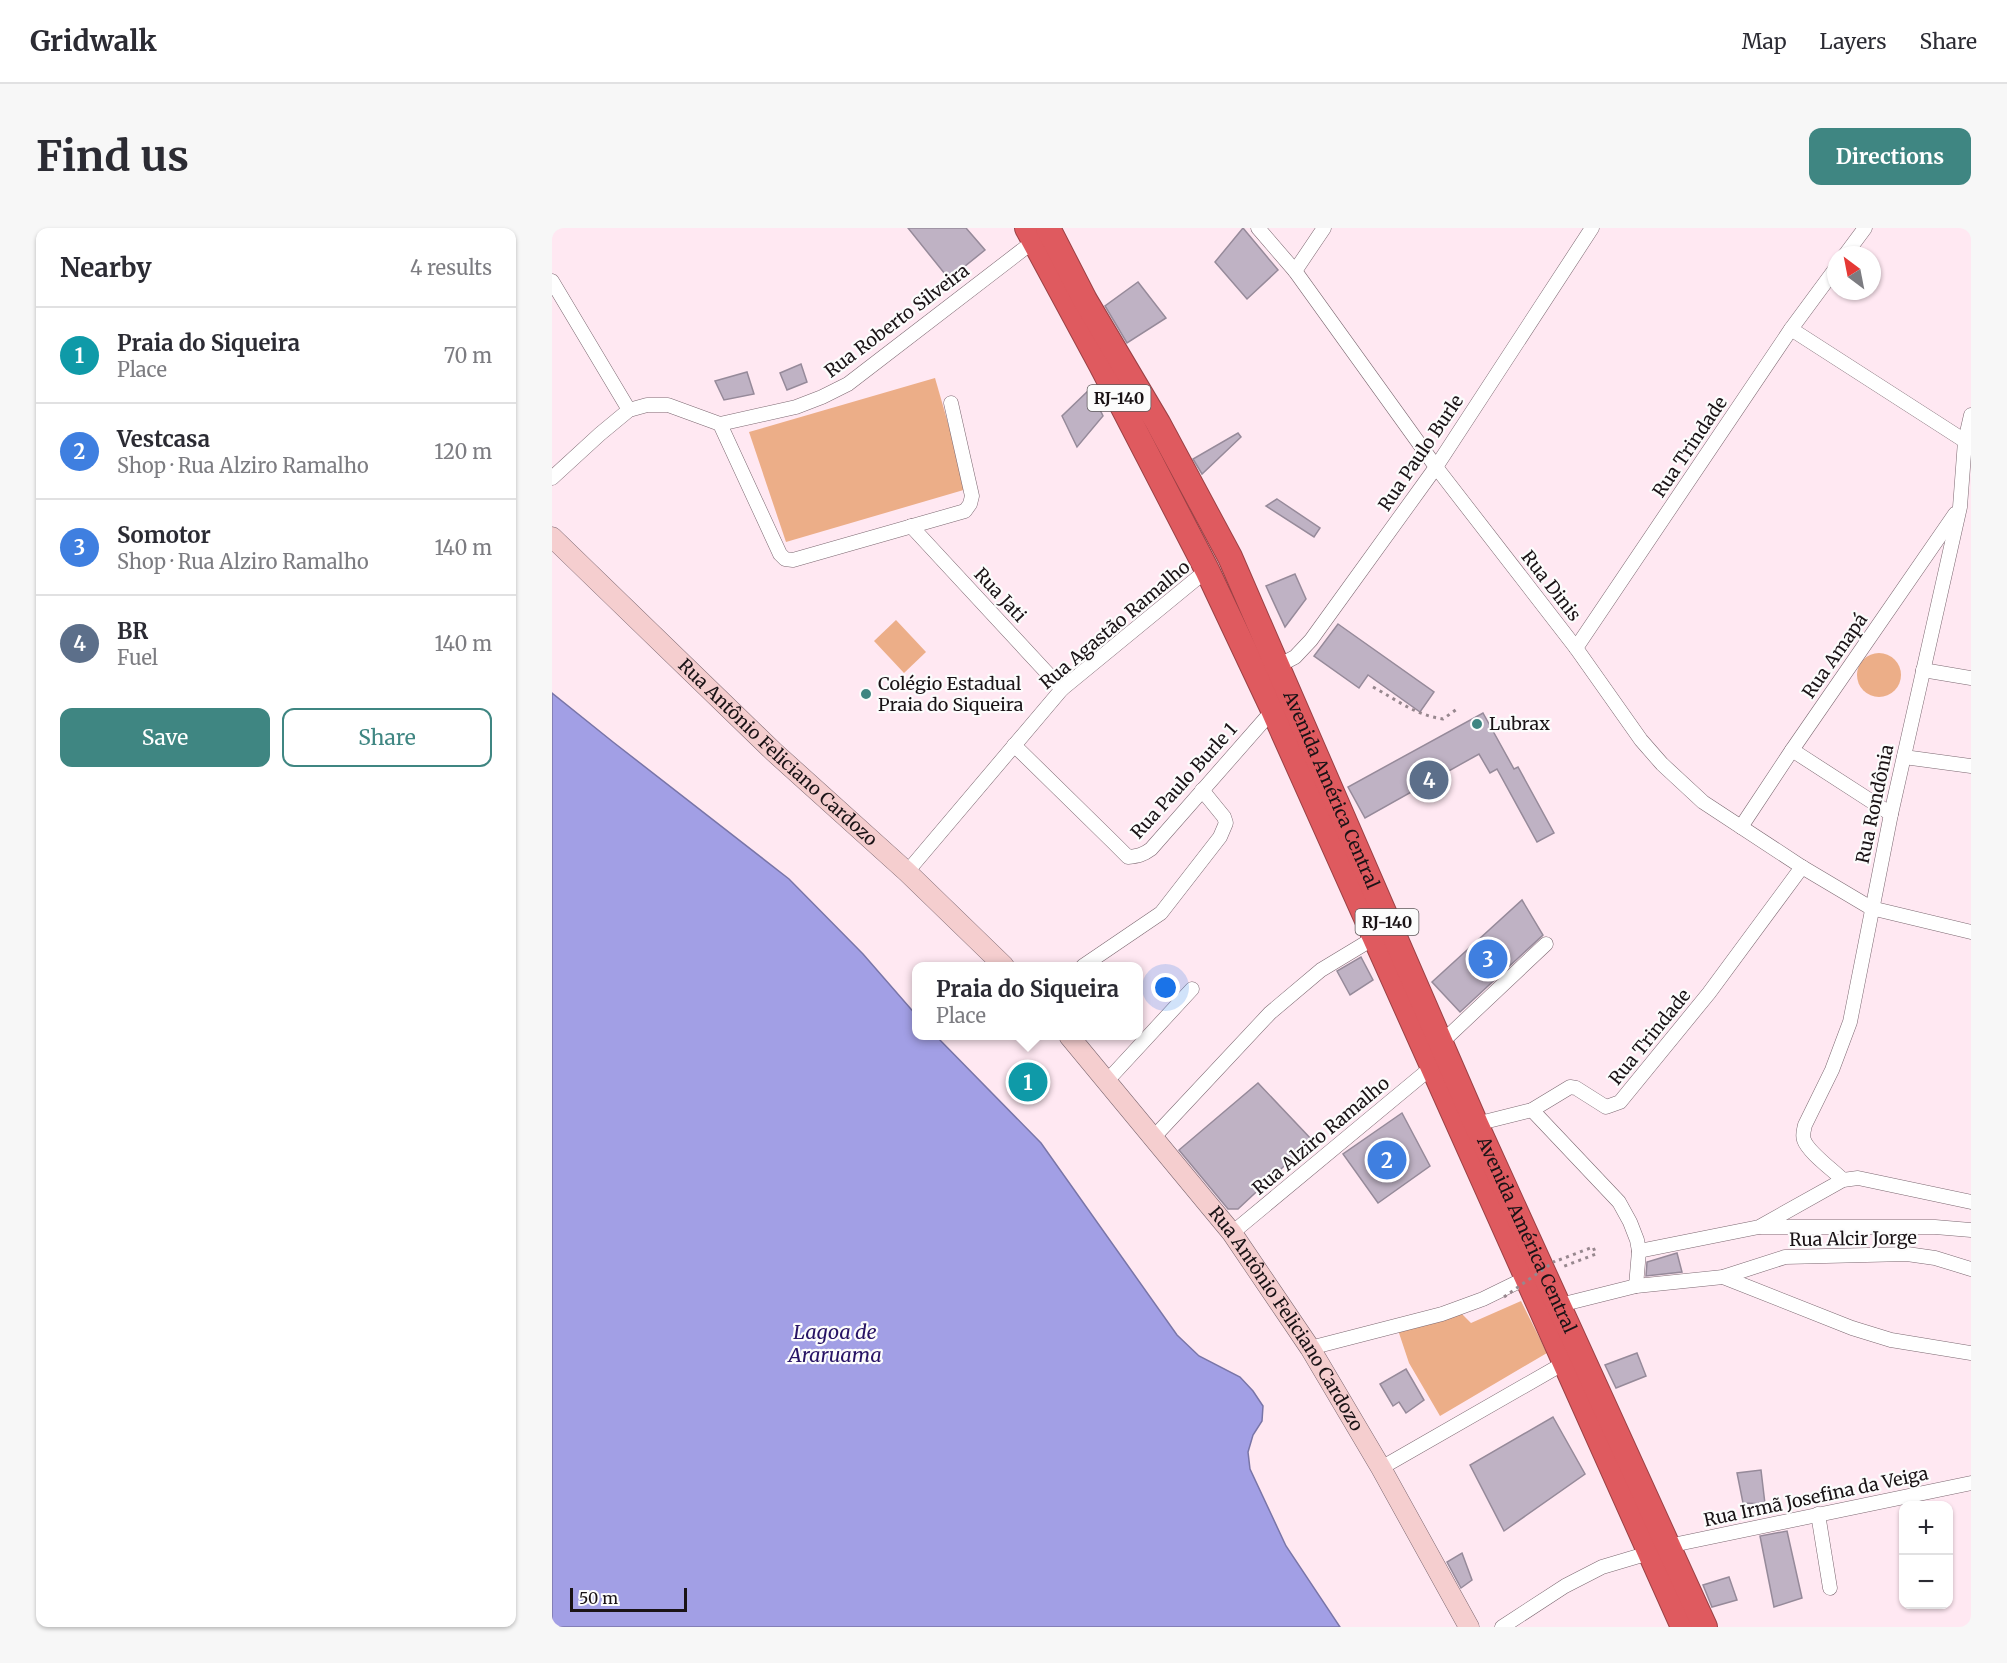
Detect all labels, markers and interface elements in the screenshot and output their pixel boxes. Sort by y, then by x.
text: Gridwalk [30,23,157,59]
text: Map [1742,28,1787,55]
text: Layers [1820,28,1887,55]
text: Share [1920,28,1977,55]
button: Directions [1809,128,1971,185]
text: Find us [36,130,189,182]
north arrow [1827,246,1881,300]
text: Nearby [60,251,152,284]
text: 4 results [410,255,492,280]
street label: Rua Roberto Silveira [820,259,974,382]
text: Praia do Siqueira [117,329,300,357]
text: 1 [75,343,84,368]
text: 70 m [444,343,492,368]
text: Place [117,357,167,382]
road number: RJ-140 [1088,385,1150,411]
street label: Rua Paulo Burle [1373,390,1468,515]
street label: Rua Trindade [1647,392,1732,502]
text: Vestcasa [117,425,210,453]
text: 2 [74,439,85,464]
text: 120 m [434,439,492,464]
text: Shop · Rua Alziro Ramalho [117,453,369,478]
text: Somotor [117,521,211,549]
text: 3 [74,535,85,560]
text: 140 m [435,535,492,560]
street label: Rua Dinis [1517,546,1586,626]
text: Shop · Rua Alziro Ramalho [117,549,369,574]
street label: Rua Agastão Ramalho [1035,555,1194,694]
street label: Rua Jati [969,563,1031,627]
street label: Rua Amapá [1797,609,1872,703]
text: BR [117,617,148,645]
text: 4 [73,631,86,656]
text: 140 m [435,631,492,656]
text: Fuel [117,645,158,670]
street label: Rua Antônio Feliciano Cardozo [674,653,882,851]
place label: Colégio Estadual Praia do Siqueira [878,672,1024,716]
street label: Avenida América Central [1278,686,1385,893]
marker: Colégio Estadual Praia do Siqueira [859,687,873,701]
button: Save [60,708,270,767]
button: Share [282,708,492,767]
place label: Lubrax [1489,712,1550,735]
marker: Lubrax [1470,717,1484,731]
street label: Rua Paulo Burle 1 [1126,718,1242,843]
street label: Rua Rondônia [1851,742,1898,866]
pin: 4 [1410,758,1448,802]
road number: RJ-140 [1356,909,1418,935]
pin: 3 [1468,936,1508,982]
popup [912,962,1143,1040]
your location [1151,973,1180,1002]
text: Praia do Siqueira [936,975,1119,1003]
street label: Rua Trindade [1604,984,1695,1089]
text: Place [936,1003,986,1028]
pin: 1 [1008,1060,1048,1104]
street label: Rua Alziro Ramalho [1247,1072,1394,1200]
street label: Avenida América Central [1472,1132,1582,1337]
pin: 2 [1368,1138,1406,1182]
street label: Rua Antônio Feliciano Cardozo [1204,1202,1368,1435]
street label: Rua Alcir Jorge [1789,1226,1917,1251]
water label: Lagoa de Araruama [786,1319,882,1367]
street label: Rua Irmã Josefina da Veiga [1702,1461,1931,1532]
map controls [1899,1501,1953,1609]
button: + [1899,1501,1953,1555]
button: − [1899,1555,1953,1609]
scale bar [570,1585,687,1612]
text: 50 m [579,1588,618,1608]

